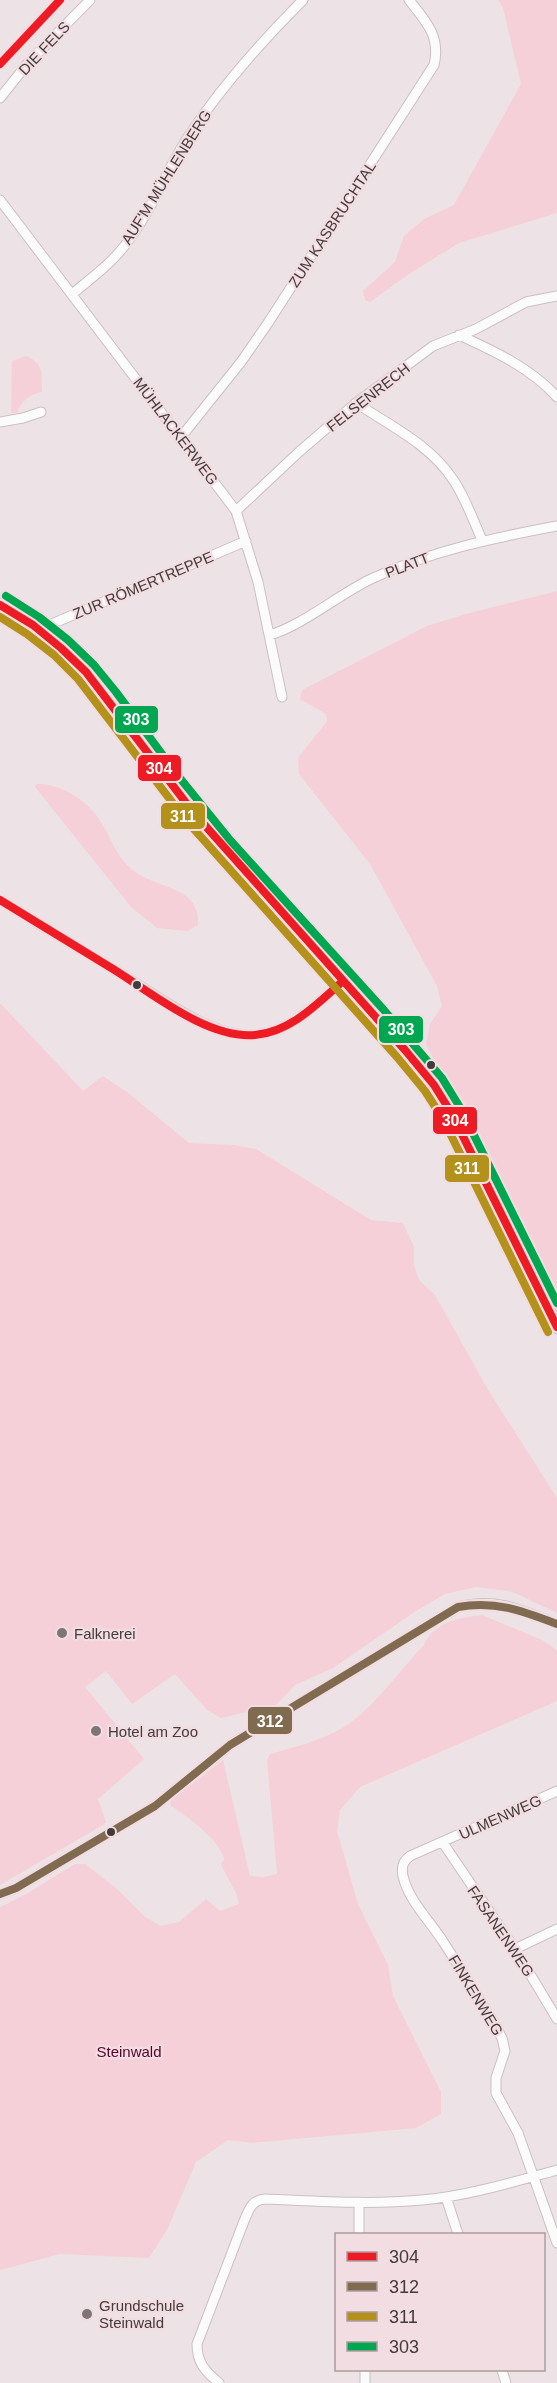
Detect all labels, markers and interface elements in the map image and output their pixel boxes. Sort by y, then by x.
street label: DIE FELS [15,18,73,78]
street label: AUF'M MÜHLENBERG [118,107,214,247]
street label: ZUM KASBRUCHTAL [285,158,379,290]
street label: FELSENRECH [323,359,413,435]
street label: MÜHLACKERWEG [130,374,222,488]
street label: ZUR RÖMERTREPPE [70,548,216,622]
street label: PLATT [383,549,431,581]
line badge: 303 [114,705,159,734]
text: 303 [123,711,149,728]
line badge: 304 [137,754,182,782]
text: 304 [146,760,172,777]
line badge: 311 [160,802,206,830]
text: 311 [170,808,196,825]
unlabelled marker [131,979,143,991]
line badge: 303 [378,1015,424,1044]
text: 303 [388,1021,414,1038]
unlabelled marker [425,1059,437,1071]
line badge: 304 [432,1106,478,1135]
text: 304 [442,1112,468,1129]
line badge: 311 [444,1154,490,1183]
text: 311 [454,1160,480,1177]
place label: Falknerei [74,1625,136,1642]
marker: Falknerei [55,1626,69,1640]
line badge: 312 [247,1706,293,1735]
text: 312 [257,1713,283,1730]
place label: Hotel am Zoo [108,1723,198,1740]
marker: Hotel am Zoo [89,1724,103,1738]
street label: ULMENWEG [456,1791,544,1843]
unlabelled marker [105,1826,117,1838]
street label: FASANENWEG [464,1882,538,1980]
street label: FINKENWEG [445,1952,507,2038]
park label: Steinwald [96,2043,162,2060]
legend [335,2233,545,2371]
text: 304 [389,2247,419,2267]
text: 312 [389,2277,419,2297]
place label: Grundschule Steinwald [99,2297,184,2331]
marker: Grundschule Steinwald [80,2307,94,2321]
text: 311 [389,2307,418,2327]
text: 303 [389,2337,419,2357]

